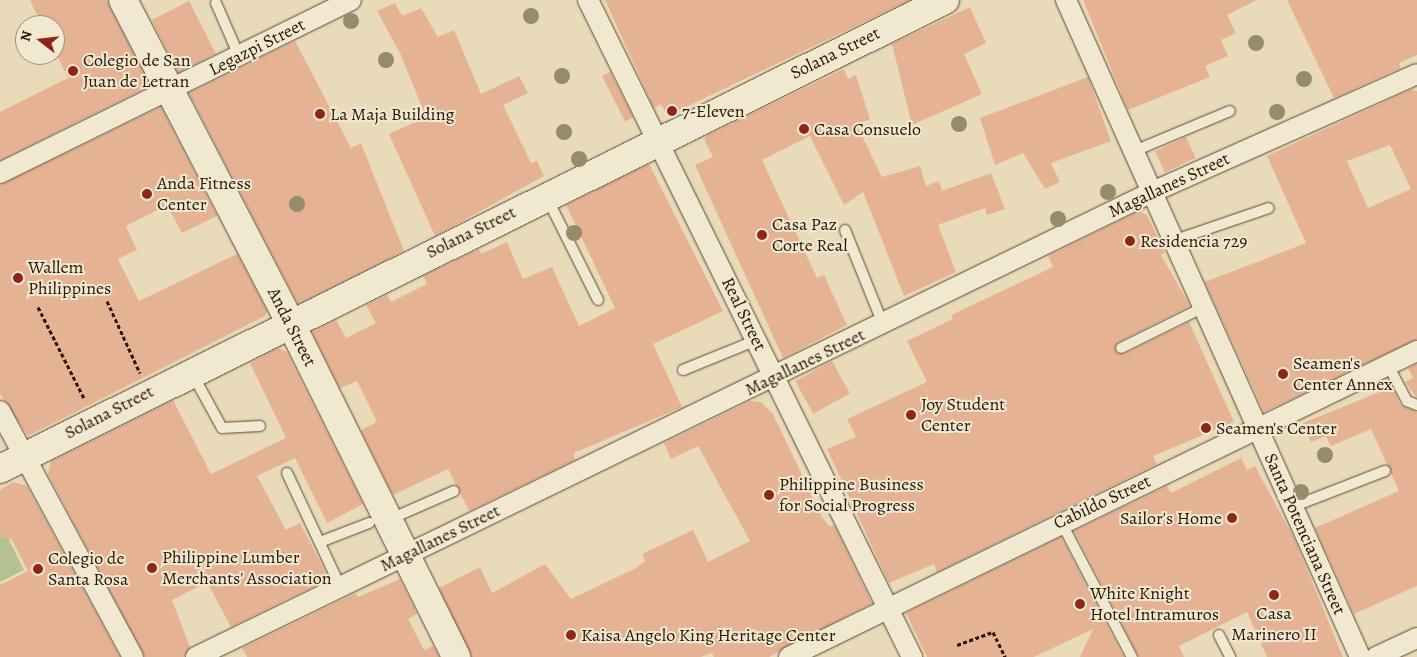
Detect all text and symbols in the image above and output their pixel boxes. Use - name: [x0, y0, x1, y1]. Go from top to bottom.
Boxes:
- street label: Legazpi Street: [205, 14, 309, 80]
- north arrow: [15, 15, 65, 65]
- street label: Solana Street: [787, 22, 883, 84]
- text: N: [16, 28, 37, 44]
- place label: Colegio de San Juan de Letran: [83, 50, 190, 92]
- marker: Colegio de San Juan de Letran: [67, 65, 79, 77]
- place label: 7-Eleven: [682, 100, 745, 122]
- place label: La Maja Building: [330, 103, 455, 125]
- marker: 7-Eleven: [666, 105, 678, 117]
- marker: La Maja Building: [314, 108, 326, 120]
- place label: Casa Consuelo: [814, 118, 921, 140]
- marker: Casa Consuelo: [798, 123, 810, 135]
- street label: Magallanes Street: [1105, 148, 1233, 222]
- place label: Anda Fitness Center: [157, 173, 251, 215]
- marker: Anda Fitness Center: [141, 188, 153, 200]
- street label: Solana Street: [423, 201, 519, 263]
- place label: Casa Paz Corte Real: [772, 214, 848, 256]
- marker: Casa Paz Corte Real: [756, 229, 768, 241]
- place label: Residencia 729: [1140, 230, 1247, 252]
- marker: Residencia 729: [1124, 235, 1136, 247]
- place label: Wallem Philippines: [28, 257, 111, 300]
- marker: Wallem Philippines: [12, 272, 24, 284]
- street label: Real Street: [717, 274, 771, 354]
- street label: Anda Street: [263, 284, 321, 370]
- street label: Magallanes Street: [741, 324, 869, 400]
- place label: Seamen's Center Annex: [1293, 353, 1392, 396]
- marker: Seamen's Center Annex: [1277, 368, 1289, 380]
- street label: Solana Street: [61, 380, 157, 444]
- place label: Joy Student Center: [921, 394, 1005, 436]
- marker: Joy Student Center: [905, 409, 917, 421]
- place label: Seamen's Center: [1216, 417, 1337, 439]
- marker: Seamen's Center: [1200, 422, 1212, 434]
- street label: Santa Potenciana Street: [1260, 450, 1350, 618]
- street label: Cabildo Street: [1050, 470, 1154, 534]
- place label: Philippine Business for Social Progress: [779, 474, 924, 516]
- marker: Philippine Business for Social Progress: [763, 489, 775, 501]
- street label: Magallanes Street: [376, 500, 504, 576]
- place label: Sailor's Home: [1120, 507, 1222, 529]
- marker: Sailor's Home: [1226, 512, 1238, 524]
- place label: Philippine Lumber Merchants' Association: [162, 547, 332, 590]
- place label: Colegio de Santa Rosa: [48, 548, 128, 590]
- marker: Philippine Lumber Merchants' Association: [146, 562, 158, 574]
- marker: Colegio de Santa Rosa: [32, 563, 44, 575]
- place label: White Knight Hotel Intramuros: [1090, 583, 1219, 626]
- marker: Casa Marinero II: [1268, 589, 1280, 601]
- marker: White Knight Hotel Intramuros: [1074, 598, 1086, 610]
- place label: Casa Marinero II: [1231, 603, 1317, 646]
- place label: Kaisa Angelo King Heritage Center: [581, 624, 836, 646]
- marker: Kaisa Angelo King Heritage Center: [565, 629, 577, 641]

